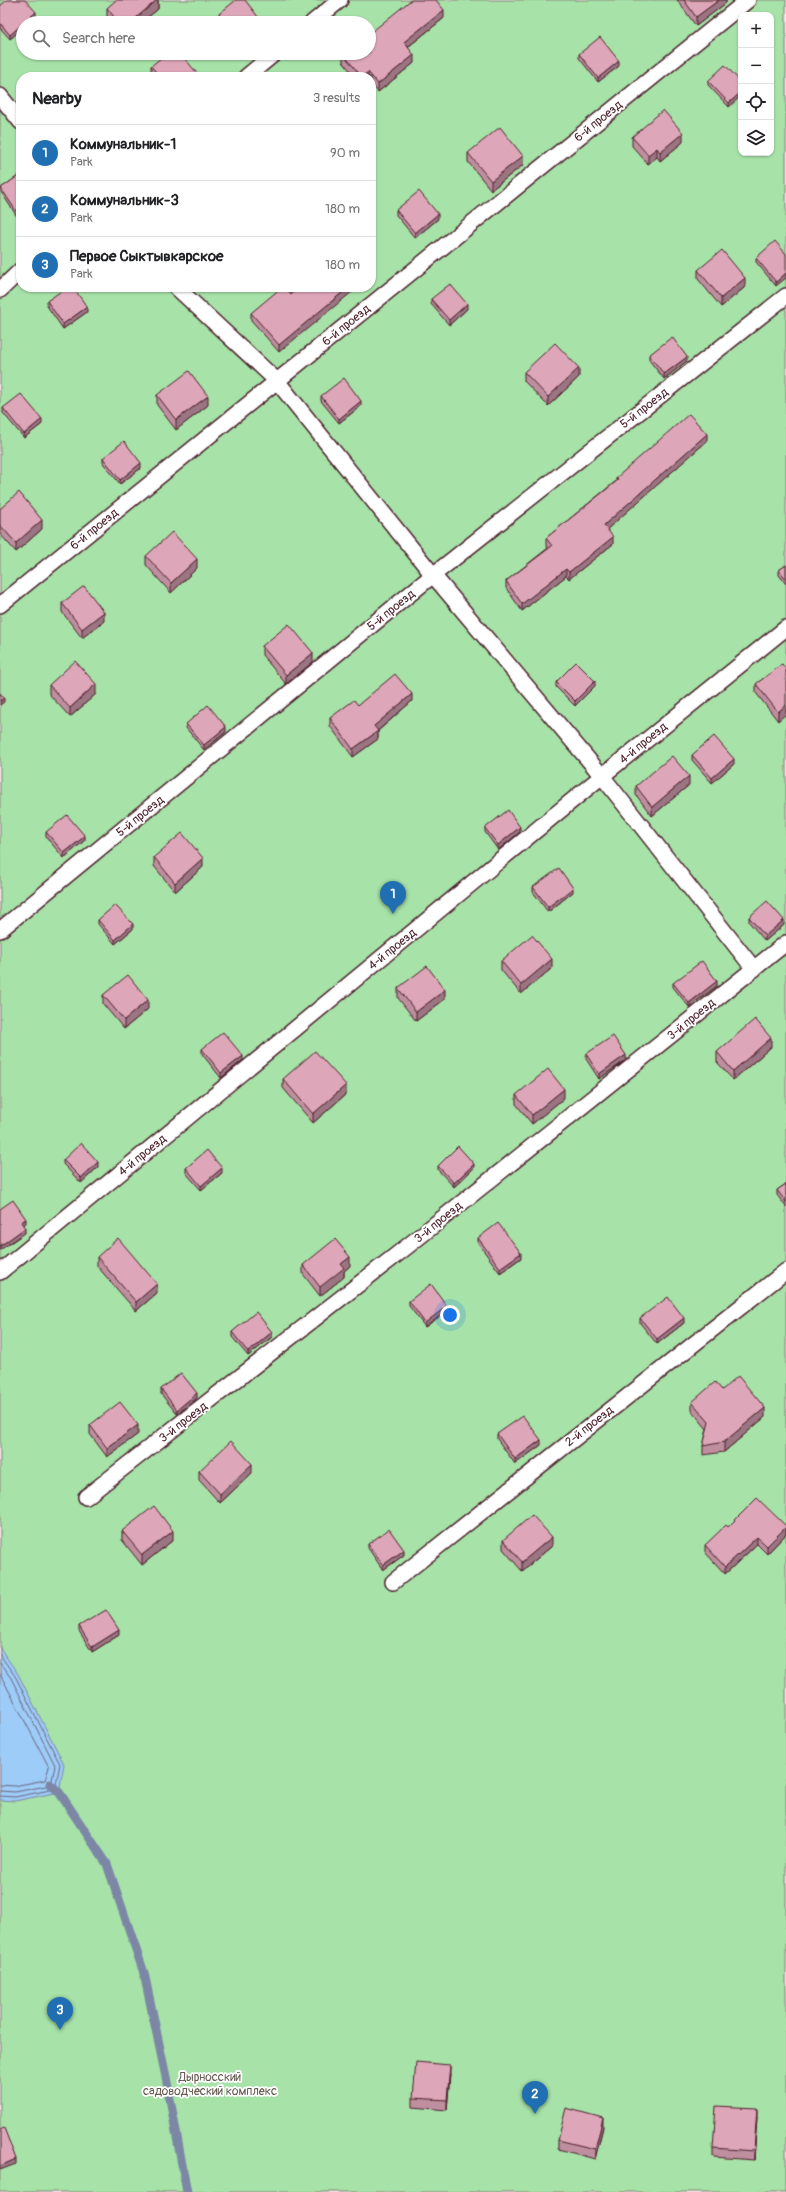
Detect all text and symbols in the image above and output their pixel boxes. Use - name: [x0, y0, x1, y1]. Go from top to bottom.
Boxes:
- map controls: [738, 12, 774, 156]
- button: +: [738, 12, 774, 48]
- search box: [16, 16, 376, 60]
- icon: search: [30, 27, 52, 49]
- text: Search here: [62, 29, 135, 48]
- button: −: [738, 48, 774, 84]
- button: locate: [738, 84, 774, 120]
- text: Nearby: [32, 88, 81, 109]
- text: 3 results: [313, 90, 360, 106]
- street label: 6-й проезд: [571, 97, 626, 145]
- button: layers: [738, 120, 774, 156]
- text: Коммунальник-1: [70, 135, 176, 154]
- text: 1: [42, 145, 48, 161]
- text: 90 m: [330, 145, 360, 161]
- text: Park: [70, 154, 93, 170]
- text: Коммунальник-3: [70, 191, 179, 210]
- text: 2: [41, 201, 49, 217]
- text: 180 m: [325, 201, 360, 217]
- text: Park: [70, 210, 93, 226]
- text: Первое Сыктывкарское: [70, 247, 223, 266]
- text: 3: [41, 257, 49, 273]
- text: 180 m: [325, 257, 360, 273]
- text: Park: [70, 266, 93, 282]
- street label: 6-й проезд: [319, 301, 374, 349]
- street label: 5-й проезд: [617, 384, 672, 432]
- street label: 6-й проезд: [67, 505, 122, 553]
- street label: 5-й проезд: [364, 586, 419, 634]
- street label: 4-й проезд: [616, 719, 671, 767]
- street label: 5-й проезд: [113, 792, 168, 840]
- pin: 1: [380, 881, 406, 914]
- street label: 4-й проезд: [365, 925, 420, 973]
- street label: 3-й проезд: [664, 995, 719, 1043]
- street label: 4-й проезд: [115, 1131, 170, 1179]
- street label: 3-й проезд: [411, 1198, 466, 1246]
- your location: [440, 1305, 460, 1325]
- street label: 3-й проезд: [156, 1398, 211, 1446]
- street label: 2-й проезд: [562, 1402, 617, 1450]
- pin: 3: [47, 1997, 73, 2030]
- park label: Дырносский садоводческий комплекс: [143, 2070, 277, 2099]
- pin: 2: [522, 2081, 548, 2114]

